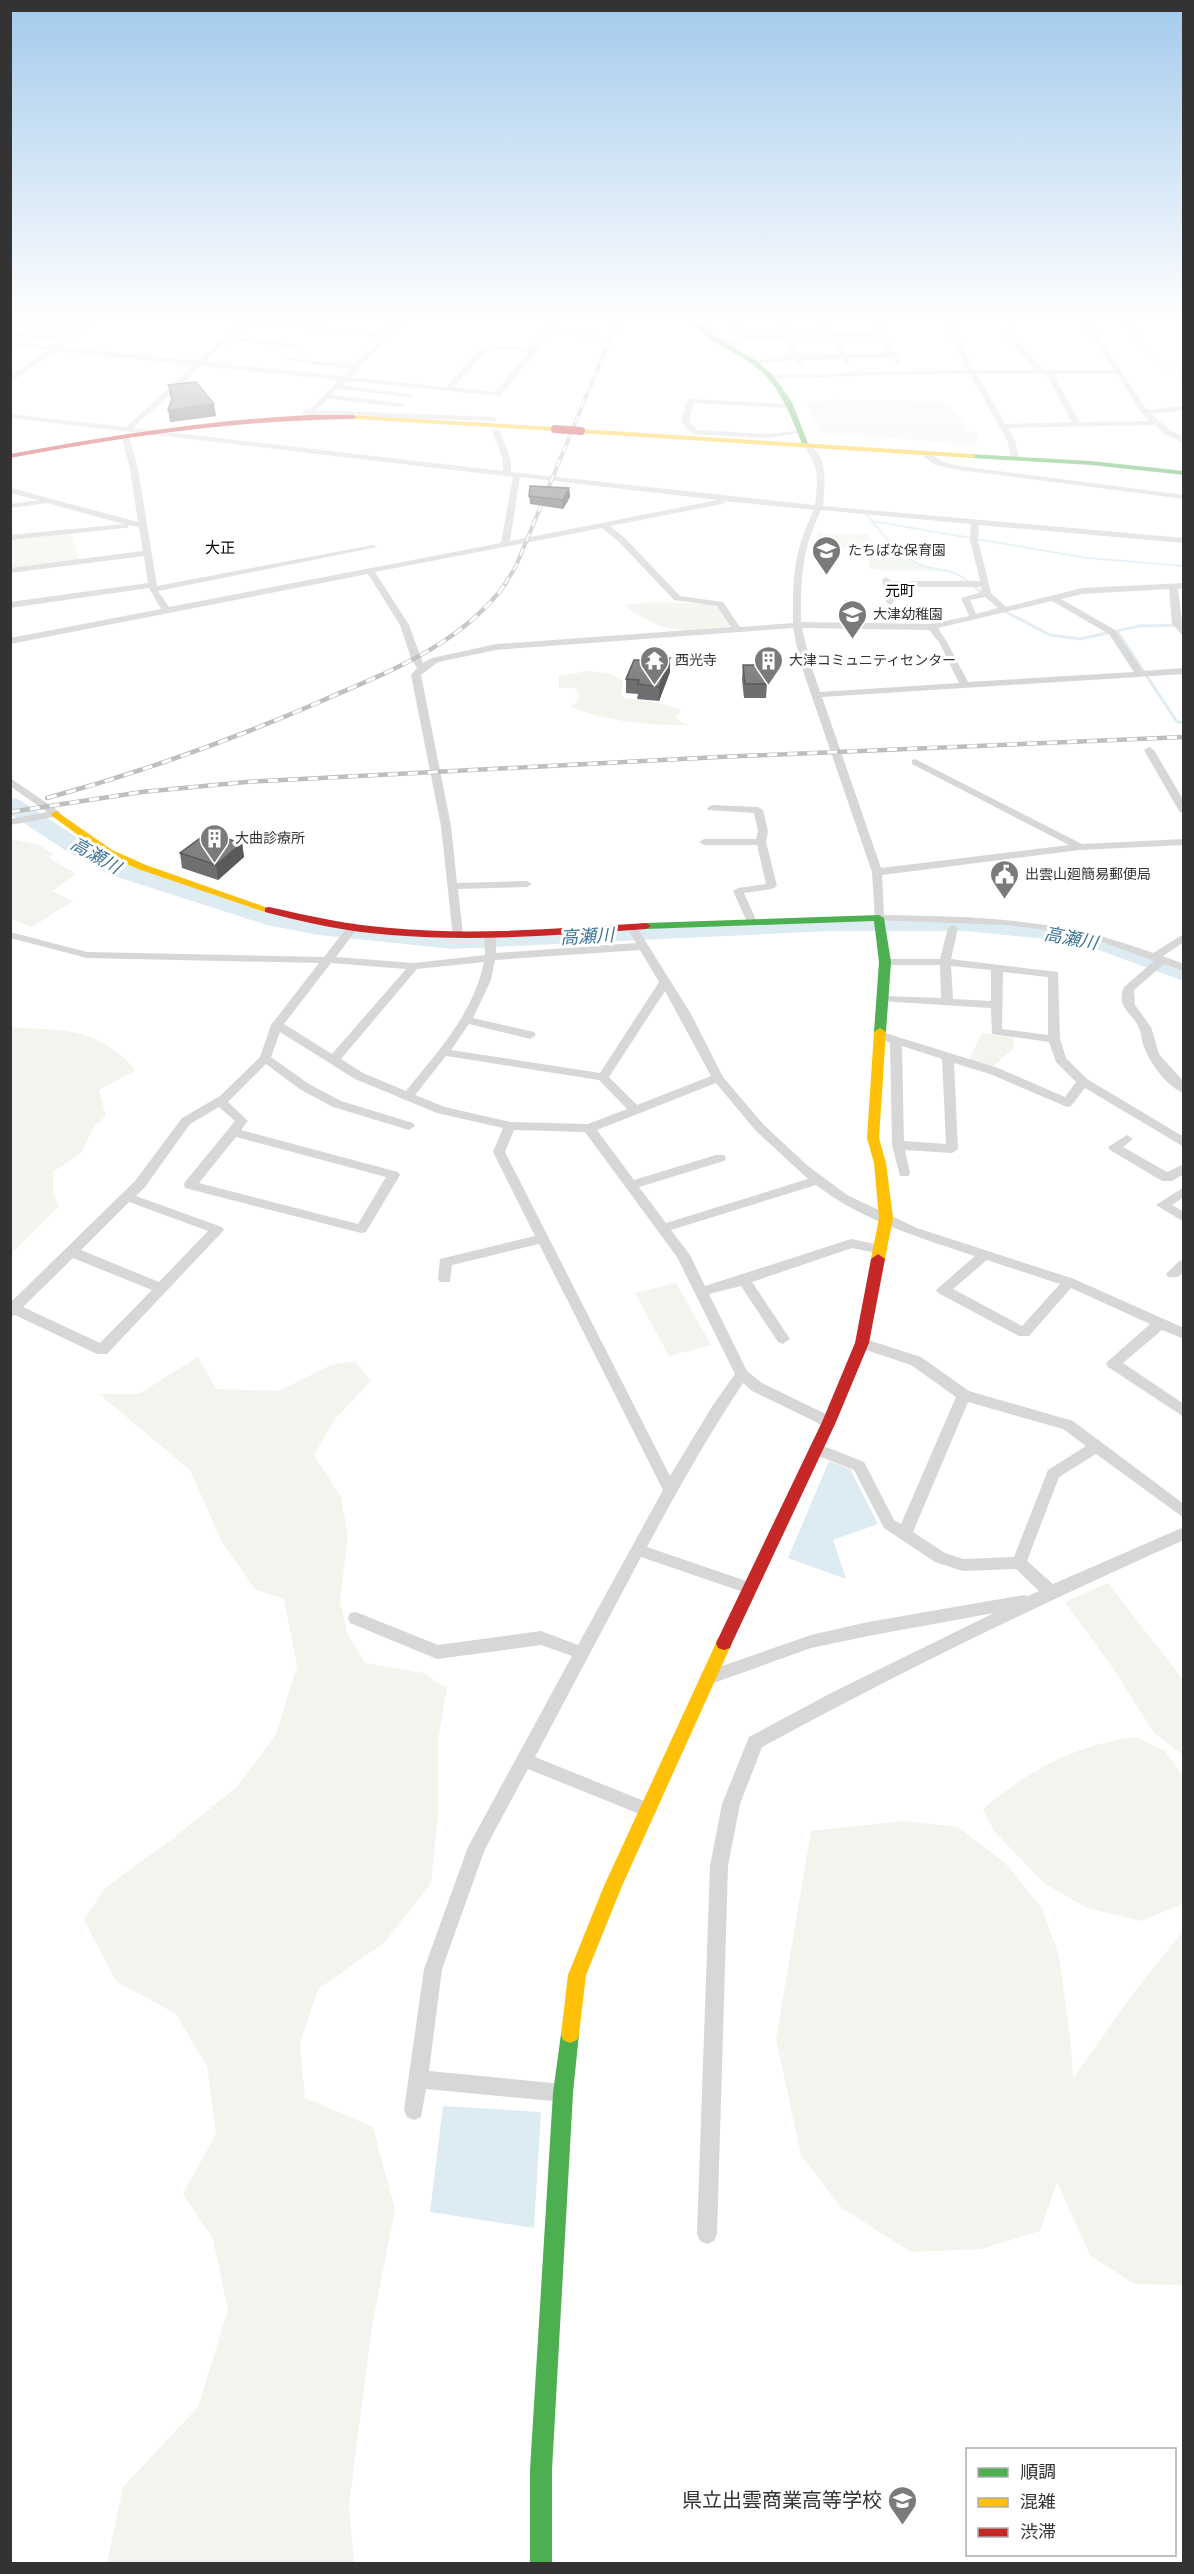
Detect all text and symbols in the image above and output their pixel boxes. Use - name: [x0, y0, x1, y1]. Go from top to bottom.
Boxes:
- school or university icon: たちばな保育園: [811, 534, 843, 576]
- district label: 大正: [205, 539, 235, 557]
- place label: たちばな保育園: [848, 542, 946, 558]
- district label: 元町: [885, 582, 915, 600]
- school or university icon: 大津幼稚園: [836, 598, 868, 640]
- place label: 大津幼稚園: [873, 606, 943, 622]
- temple icon: 西光寺: [638, 644, 670, 686]
- building icon: 大津コミュニティセンター: [752, 644, 784, 686]
- place label: 西光寺: [675, 652, 717, 668]
- place label: 大津コミュニティセンター: [789, 652, 956, 668]
- building icon: 大曲診療所: [198, 822, 230, 864]
- place label: 大曲診療所: [235, 830, 305, 846]
- water label: 高瀬川: [67, 832, 126, 879]
- public building icon: 出雲山廻簡易郵便局: [988, 858, 1020, 900]
- place label: 出雲山廻簡易郵便局: [1025, 866, 1151, 882]
- water label: 高瀬川: [1042, 923, 1101, 954]
- water label: 高瀬川: [559, 924, 617, 948]
- legend: [966, 2448, 1176, 2556]
- text: 順調: [1020, 2461, 1056, 2482]
- school or university icon: 県立出雲商業高等学校: [887, 2484, 919, 2526]
- place label: 県立出雲商業高等学校: [682, 2488, 882, 2512]
- text: 混雑: [1020, 2491, 1056, 2512]
- text: 渋滞: [1020, 2521, 1056, 2542]

